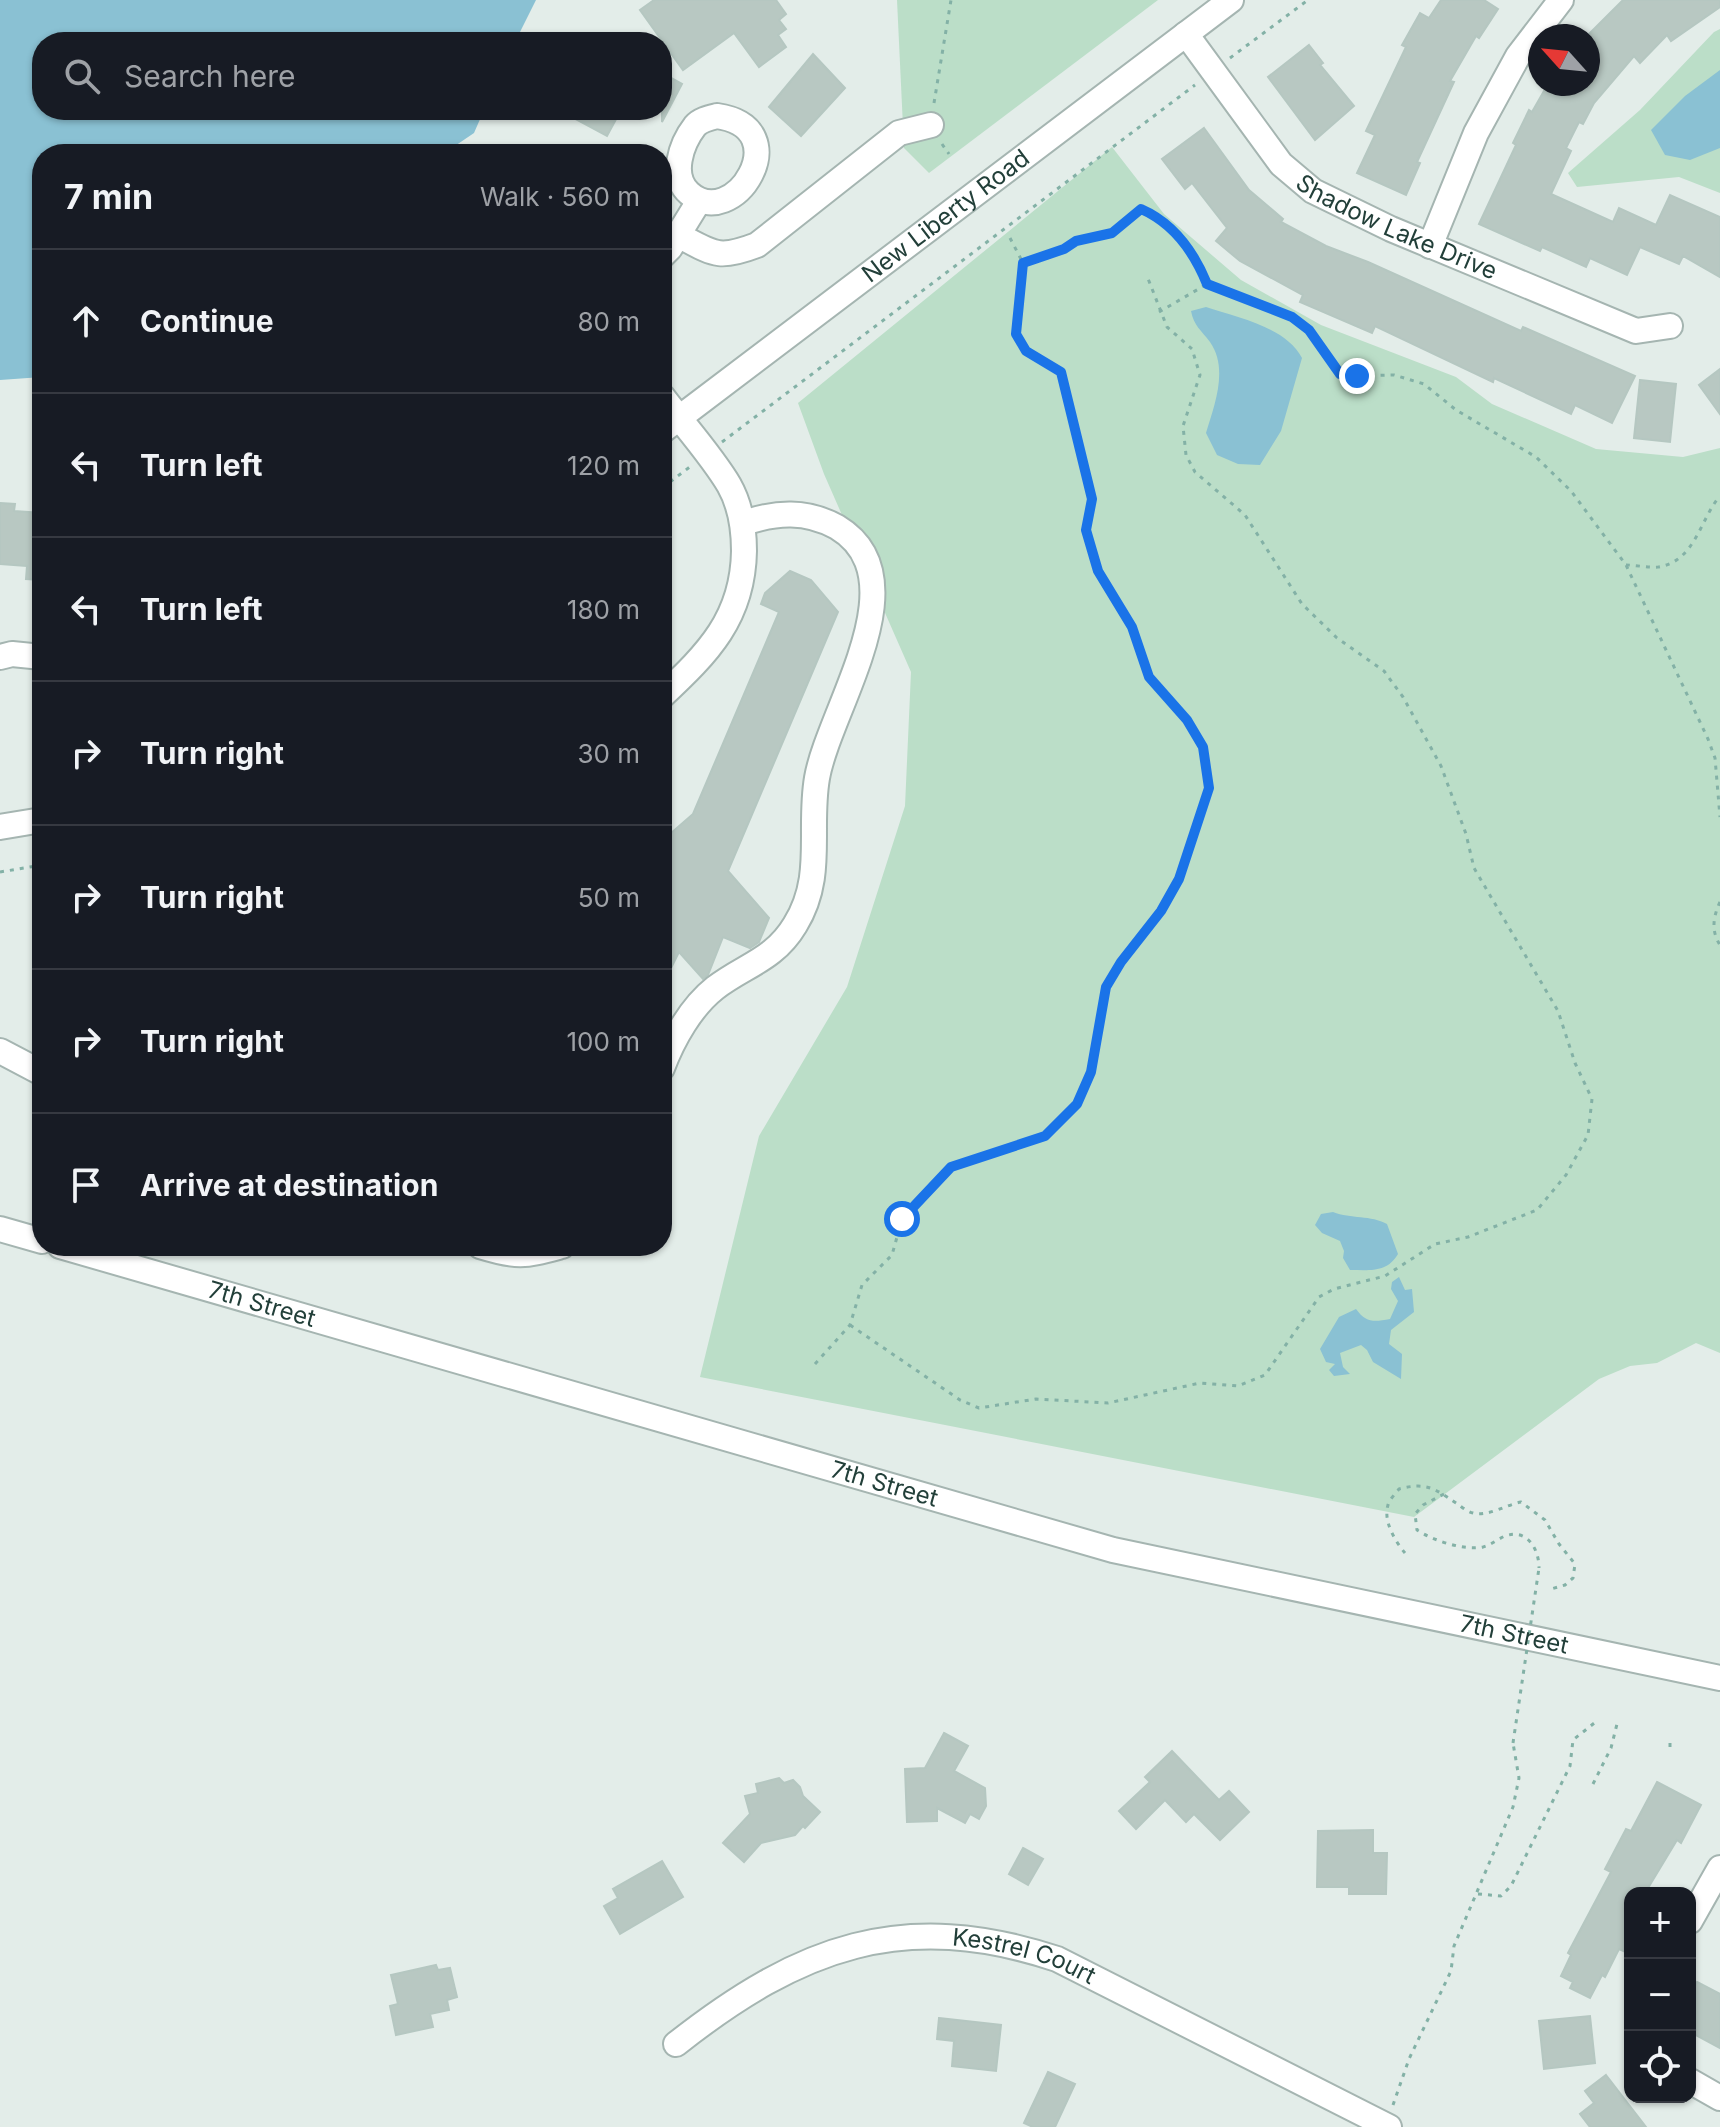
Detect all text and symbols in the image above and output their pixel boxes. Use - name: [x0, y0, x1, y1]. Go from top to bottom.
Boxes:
- north arrow: [1528, 24, 1600, 96]
- search box: [32, 32, 672, 120]
- icon: search: [60, 54, 104, 98]
- text: Search here: [124, 58, 296, 94]
- street label: New Liberty Road: [856, 143, 1035, 288]
- street label: Shadow Lake Drive: [1290, 168, 1502, 286]
- text: 7 min: [64, 176, 153, 217]
- text: Walk · 560 m: [480, 181, 640, 212]
- icon: ahead: [64, 299, 108, 343]
- text: Continue: [140, 303, 274, 339]
- text: 80 m: [577, 306, 640, 337]
- route end: [1339, 358, 1375, 394]
- icon: left: [64, 443, 108, 487]
- text: Turn left: [140, 447, 262, 483]
- text: 120 m: [567, 450, 640, 481]
- icon: left: [64, 587, 108, 631]
- text: Turn left: [140, 591, 262, 627]
- text: 180 m: [567, 594, 640, 625]
- icon: right: [64, 731, 108, 775]
- text: Turn right: [140, 735, 284, 771]
- text: 30 m: [577, 738, 640, 769]
- icon: right: [64, 875, 108, 919]
- text: Turn right: [140, 879, 284, 915]
- text: 50 m: [578, 882, 640, 913]
- icon: right: [64, 1019, 108, 1063]
- text: Turn right: [140, 1023, 284, 1059]
- text: 100 m: [567, 1026, 640, 1057]
- icon: arrive: [64, 1163, 108, 1207]
- text: Arrive at destination: [140, 1167, 438, 1203]
- route start: [884, 1201, 920, 1237]
- street label: 7th Street: [205, 1275, 319, 1333]
- street label: 7th Street: [828, 1454, 942, 1513]
- street label: 7th Street: [1457, 1609, 1571, 1660]
- map controls: [1624, 1887, 1696, 2103]
- button: +: [1624, 1887, 1696, 1959]
- street label: Kestrel Court: [951, 1922, 1101, 1990]
- button: −: [1624, 1959, 1696, 2031]
- button: locate: [1624, 2031, 1696, 2103]

